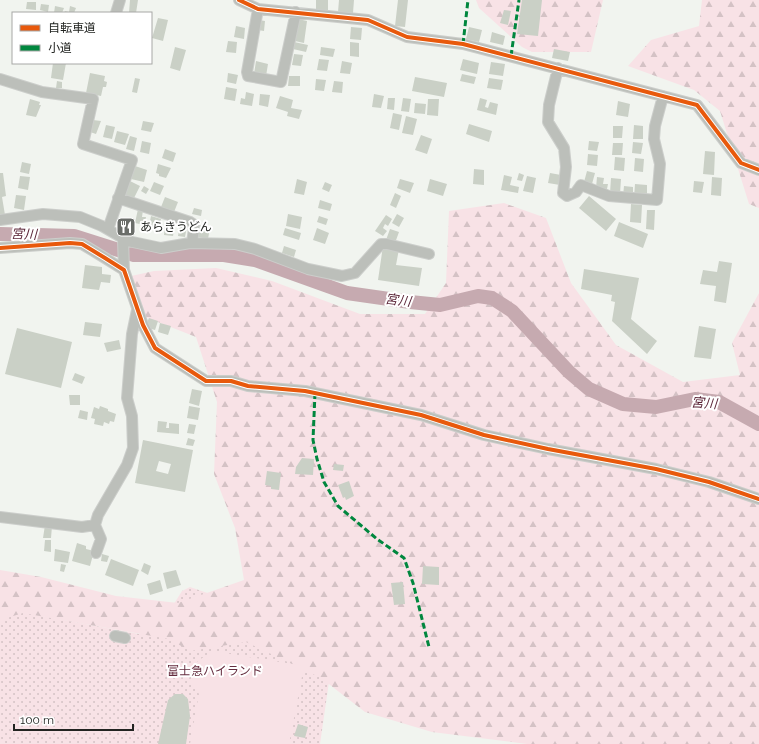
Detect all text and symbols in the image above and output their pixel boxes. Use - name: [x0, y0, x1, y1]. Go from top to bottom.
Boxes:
- legend: [12, 12, 152, 64]
- text: 自転車道: [48, 21, 96, 35]
- text: 小道: [48, 41, 72, 55]
- restaurant icon: あらきうどん: [115, 216, 137, 238]
- place label: あらきうどん: [140, 220, 212, 234]
- water label: 宮川: [11, 226, 39, 242]
- water label: 宮川: [384, 291, 414, 309]
- water label: 宮川: [691, 395, 719, 412]
- park label: 富士急ハイランド: [167, 664, 263, 678]
- scale bar: [14, 706, 133, 732]
- text: 100 m: [20, 713, 54, 727]

